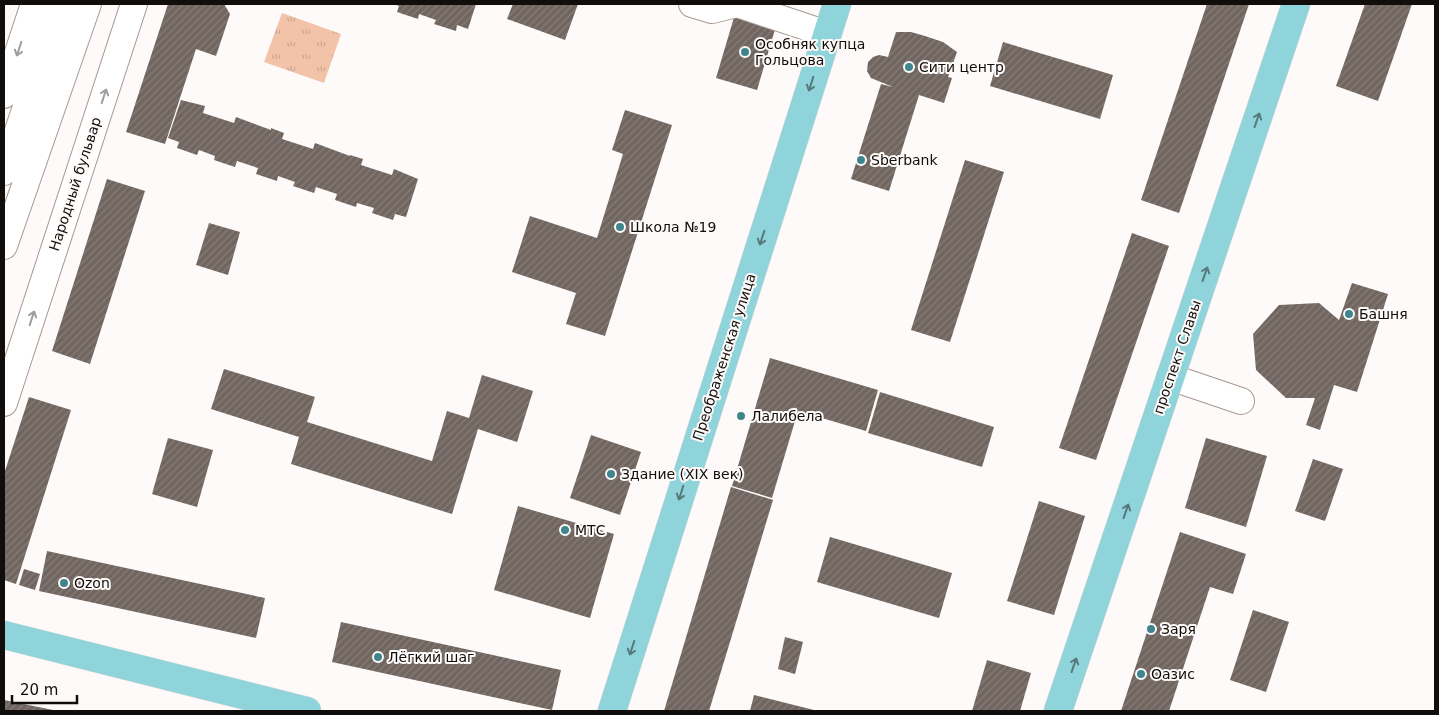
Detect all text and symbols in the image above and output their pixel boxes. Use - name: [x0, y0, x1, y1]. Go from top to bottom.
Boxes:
- place label: Особняк купца Гольцова: [755, 36, 865, 68]
- one-way arrow: [14, 41, 23, 57]
- marker: Особняк купца Гольцова: [739, 46, 751, 58]
- place label: Сити центр: [919, 59, 1004, 75]
- marker: Сити центр: [903, 61, 915, 73]
- one-way arrow: [806, 75, 816, 91]
- one-way arrow: [99, 89, 109, 105]
- one-way arrow: [1253, 113, 1262, 128]
- street label: Народный бульвар: [46, 115, 104, 253]
- place label: Sberbank: [871, 152, 938, 168]
- marker: Sberbank: [855, 154, 867, 166]
- place label: Школа №19: [630, 219, 716, 235]
- marker: Школа №19: [614, 221, 626, 233]
- one-way arrow: [757, 230, 766, 246]
- one-way arrow: [1201, 267, 1210, 282]
- street label: Преображенская улица: [689, 271, 759, 443]
- street label: проспект Славы: [1150, 298, 1204, 416]
- place label: Башня: [1359, 306, 1408, 322]
- marker: Башня: [1343, 308, 1355, 320]
- one-way arrow: [27, 310, 37, 326]
- place label: Лалибела: [751, 408, 823, 424]
- marker: Лалибела: [735, 410, 747, 422]
- place label: Здание (XIX век): [621, 466, 744, 482]
- marker: Здание (XIX век): [605, 468, 617, 480]
- one-way arrow: [676, 485, 686, 501]
- one-way arrow: [1121, 503, 1131, 519]
- place label: МТС: [575, 522, 606, 538]
- marker: МТС: [559, 524, 571, 536]
- place label: Ozon: [74, 575, 110, 591]
- marker: Ozon: [58, 577, 70, 589]
- place label: Заря: [1161, 621, 1196, 637]
- marker: Заря: [1145, 623, 1157, 635]
- one-way arrow: [627, 640, 637, 656]
- place label: Лёгкий шаг: [388, 649, 474, 665]
- marker: Лёгкий шаг: [372, 651, 384, 663]
- one-way arrow: [1070, 658, 1079, 673]
- place label: Оазис: [1151, 666, 1195, 682]
- marker: Оазис: [1135, 668, 1147, 680]
- scale bar: [12, 672, 78, 704]
- text: 20 m: [20, 681, 58, 699]

